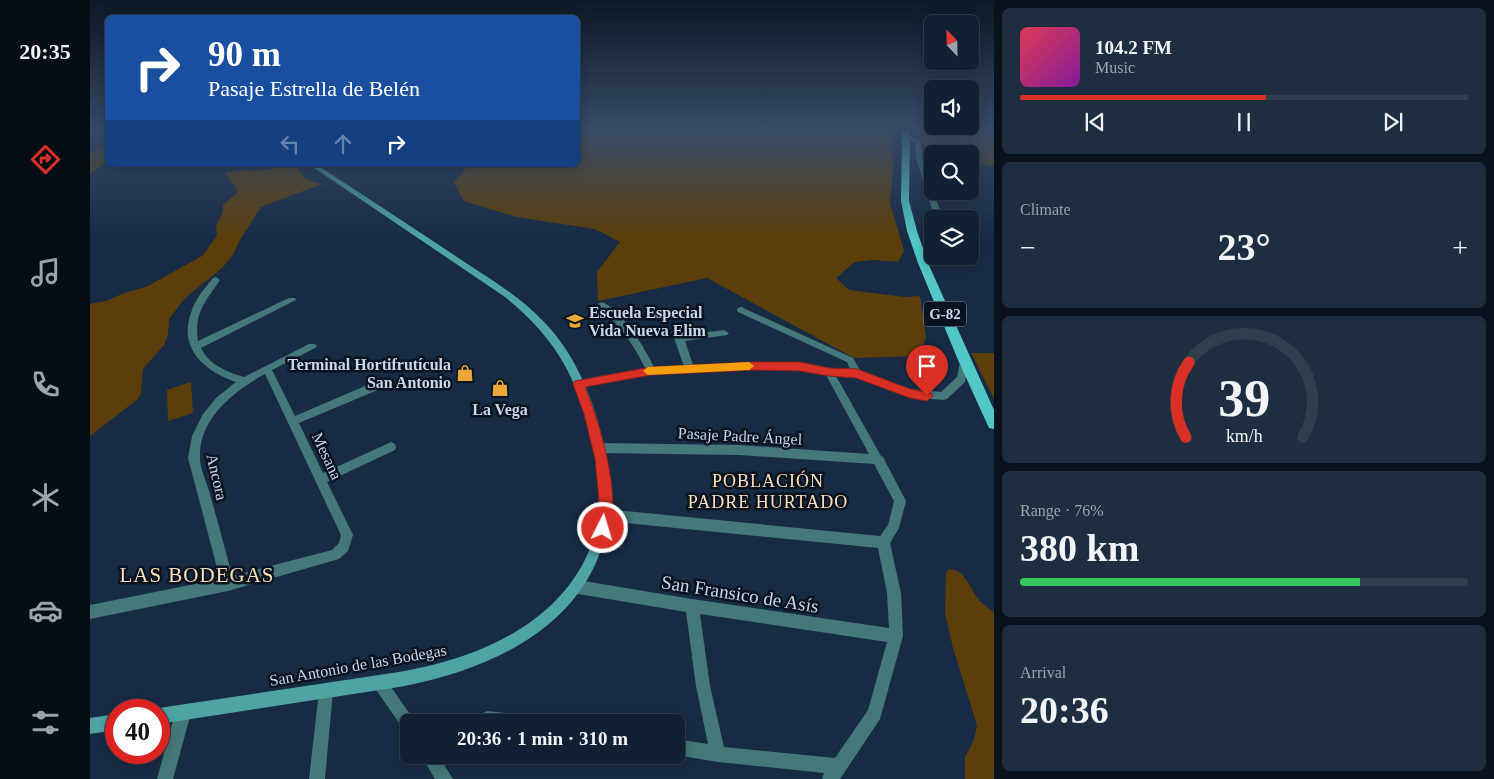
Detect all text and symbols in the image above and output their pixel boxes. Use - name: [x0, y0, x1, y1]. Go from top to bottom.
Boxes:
- north arrow: [924, 15, 979, 70]
- map controls: [924, 15, 979, 265]
- icon: right: [125, 35, 190, 100]
- text: 90 m: [208, 35, 281, 74]
- text: 104.2 FM: [1095, 37, 1172, 58]
- text: 20:35: [19, 39, 71, 64]
- text: Music: [1095, 59, 1135, 76]
- text: Pasaje Estrella de Belén: [208, 76, 420, 101]
- button: sound: [924, 80, 979, 135]
- icon: previous: [1081, 108, 1109, 136]
- icon: pause: [1230, 108, 1258, 136]
- icon: next: [1379, 108, 1407, 136]
- icon: left: [276, 130, 304, 158]
- icon: ahead: [329, 130, 357, 158]
- icon: right: [382, 130, 410, 158]
- icon: directions: [28, 142, 63, 177]
- button: search: [924, 145, 979, 200]
- text: Climate: [1020, 201, 1071, 218]
- button: layers: [924, 210, 979, 265]
- text: 23°: [1217, 226, 1271, 268]
- text: −: [1020, 232, 1036, 263]
- text: +: [1452, 232, 1468, 263]
- icon: music: [28, 255, 63, 290]
- road number: G-82: [924, 302, 966, 326]
- place label: Escuela Especial Vida Nueva Elim: [589, 304, 706, 339]
- school or university icon: Escuela Especial Vida Nueva Elim: [565, 311, 585, 331]
- pin: [906, 345, 948, 396]
- icon: arrive: [913, 352, 941, 380]
- place label: Terminal Hortifrutícula San Antonio: [288, 356, 451, 391]
- shop icon: Terminal Hortifrutícula San Antonio: [455, 363, 475, 383]
- icon: phone: [28, 367, 63, 402]
- text: 39: [1218, 370, 1270, 427]
- shop icon: La Vega: [490, 378, 510, 398]
- place label: La Vega: [472, 401, 528, 419]
- street label: Pasaje Padre Ángel: [677, 423, 803, 449]
- text: km/h: [1226, 426, 1262, 446]
- street label: Mesana: [309, 430, 345, 482]
- street label: Ancora: [203, 452, 231, 502]
- district label: POBLACIÓN PADRE HURTADO: [688, 470, 848, 512]
- icon: climate: [28, 480, 63, 515]
- position arrow: [576, 501, 628, 553]
- text: Range · 76%: [1020, 502, 1104, 519]
- text: 380 km: [1020, 527, 1139, 569]
- district label: LAS BODEGAS: [119, 563, 275, 587]
- street label: San Fransico de Asís: [660, 571, 820, 617]
- icon: car: [28, 593, 63, 628]
- street label: San Antonio de las Bodegas: [268, 641, 448, 690]
- text: Arrival: [1020, 664, 1066, 681]
- text: 20:36: [1020, 689, 1109, 731]
- speed limit sign: 40: [105, 699, 170, 764]
- icon: filters: [28, 705, 63, 740]
- text: 20:36 · 1 min · 310 m: [457, 728, 628, 749]

